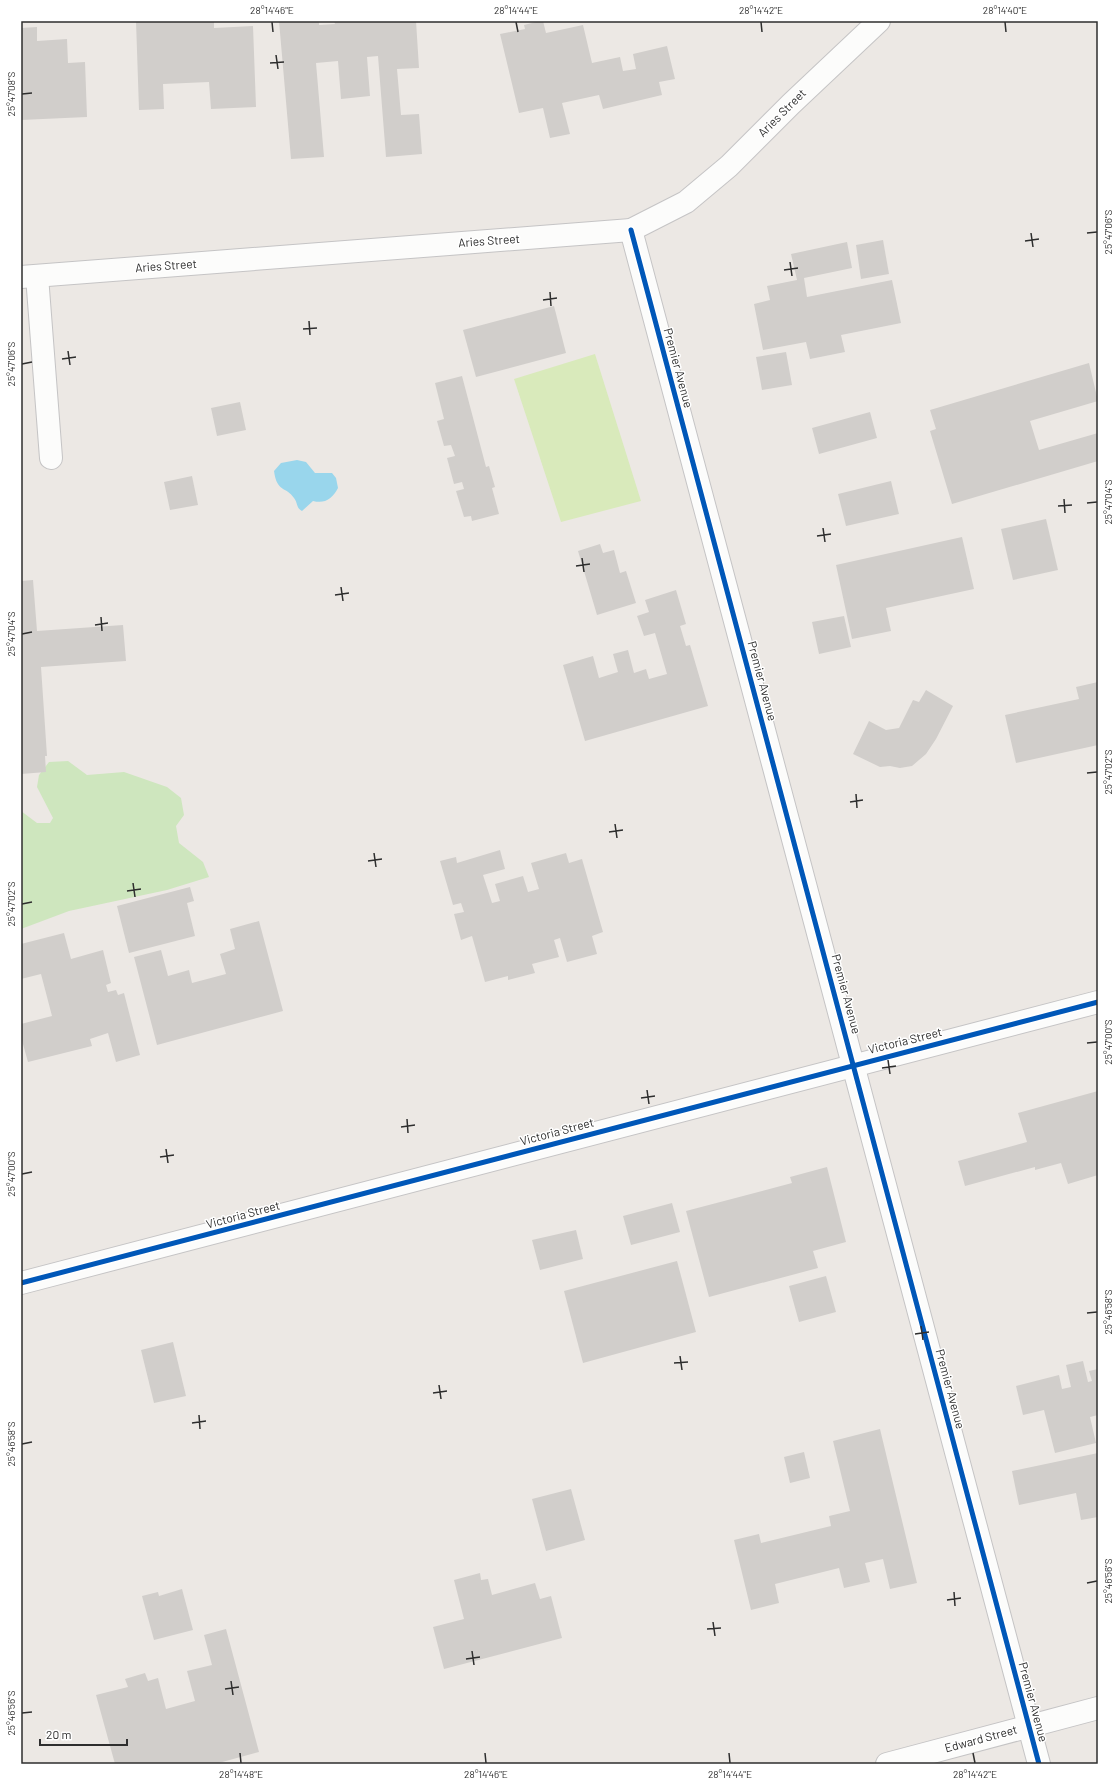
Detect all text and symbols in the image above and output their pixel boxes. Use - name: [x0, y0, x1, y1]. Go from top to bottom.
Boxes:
- text: 28°14'46"E: [250, 4, 294, 16]
- text: 28°14'44"E: [494, 4, 538, 16]
- text: 28°14'42"E: [739, 4, 783, 16]
- text: 28°14'40"E: [983, 4, 1027, 16]
- text: 25°47'08"S: [5, 71, 17, 116]
- street label: Aries Street: [754, 85, 808, 139]
- text: 25°47'06"S: [1102, 209, 1114, 254]
- street label: Aries Street: [458, 231, 520, 249]
- street label: Aries Street: [135, 256, 197, 274]
- street label: Premier Avenue: [662, 326, 696, 409]
- text: 25°47'06"S: [5, 341, 17, 386]
- text: 25°47'04"S: [1102, 479, 1114, 525]
- text: 25°47'04"S: [5, 611, 17, 657]
- street label: Premier Avenue: [746, 639, 780, 722]
- text: 25°47'02"S: [1102, 749, 1114, 795]
- text: 25°47'02"S: [5, 881, 17, 927]
- street label: Premier Avenue: [830, 952, 864, 1035]
- text: 25°47'00"S: [1102, 1019, 1114, 1065]
- street label: Victoria Street: [866, 1024, 943, 1056]
- street label: Victoria Street: [518, 1114, 595, 1148]
- text: 25°47'00"S: [5, 1151, 17, 1197]
- street label: Victoria Street: [204, 1197, 281, 1231]
- text: 25°46'58"S: [1102, 1289, 1114, 1335]
- street label: Premier Avenue: [934, 1347, 968, 1430]
- text: 25°46'58"S: [5, 1421, 17, 1467]
- text: 25°46'56"S: [1102, 1558, 1114, 1604]
- street label: Premier Avenue: [1017, 1660, 1051, 1743]
- text: 25°46'56"S: [5, 1690, 17, 1736]
- scale bar: [40, 1721, 127, 1747]
- street label: Edward Street: [943, 1722, 1019, 1754]
- text: 20 m: [46, 1727, 72, 1741]
- text: 28°14'48"E: [219, 1768, 263, 1780]
- text: 28°14'46"E: [464, 1768, 508, 1780]
- text: 28°14'44"E: [708, 1768, 752, 1780]
- text: 28°14'42"E: [953, 1768, 997, 1780]

